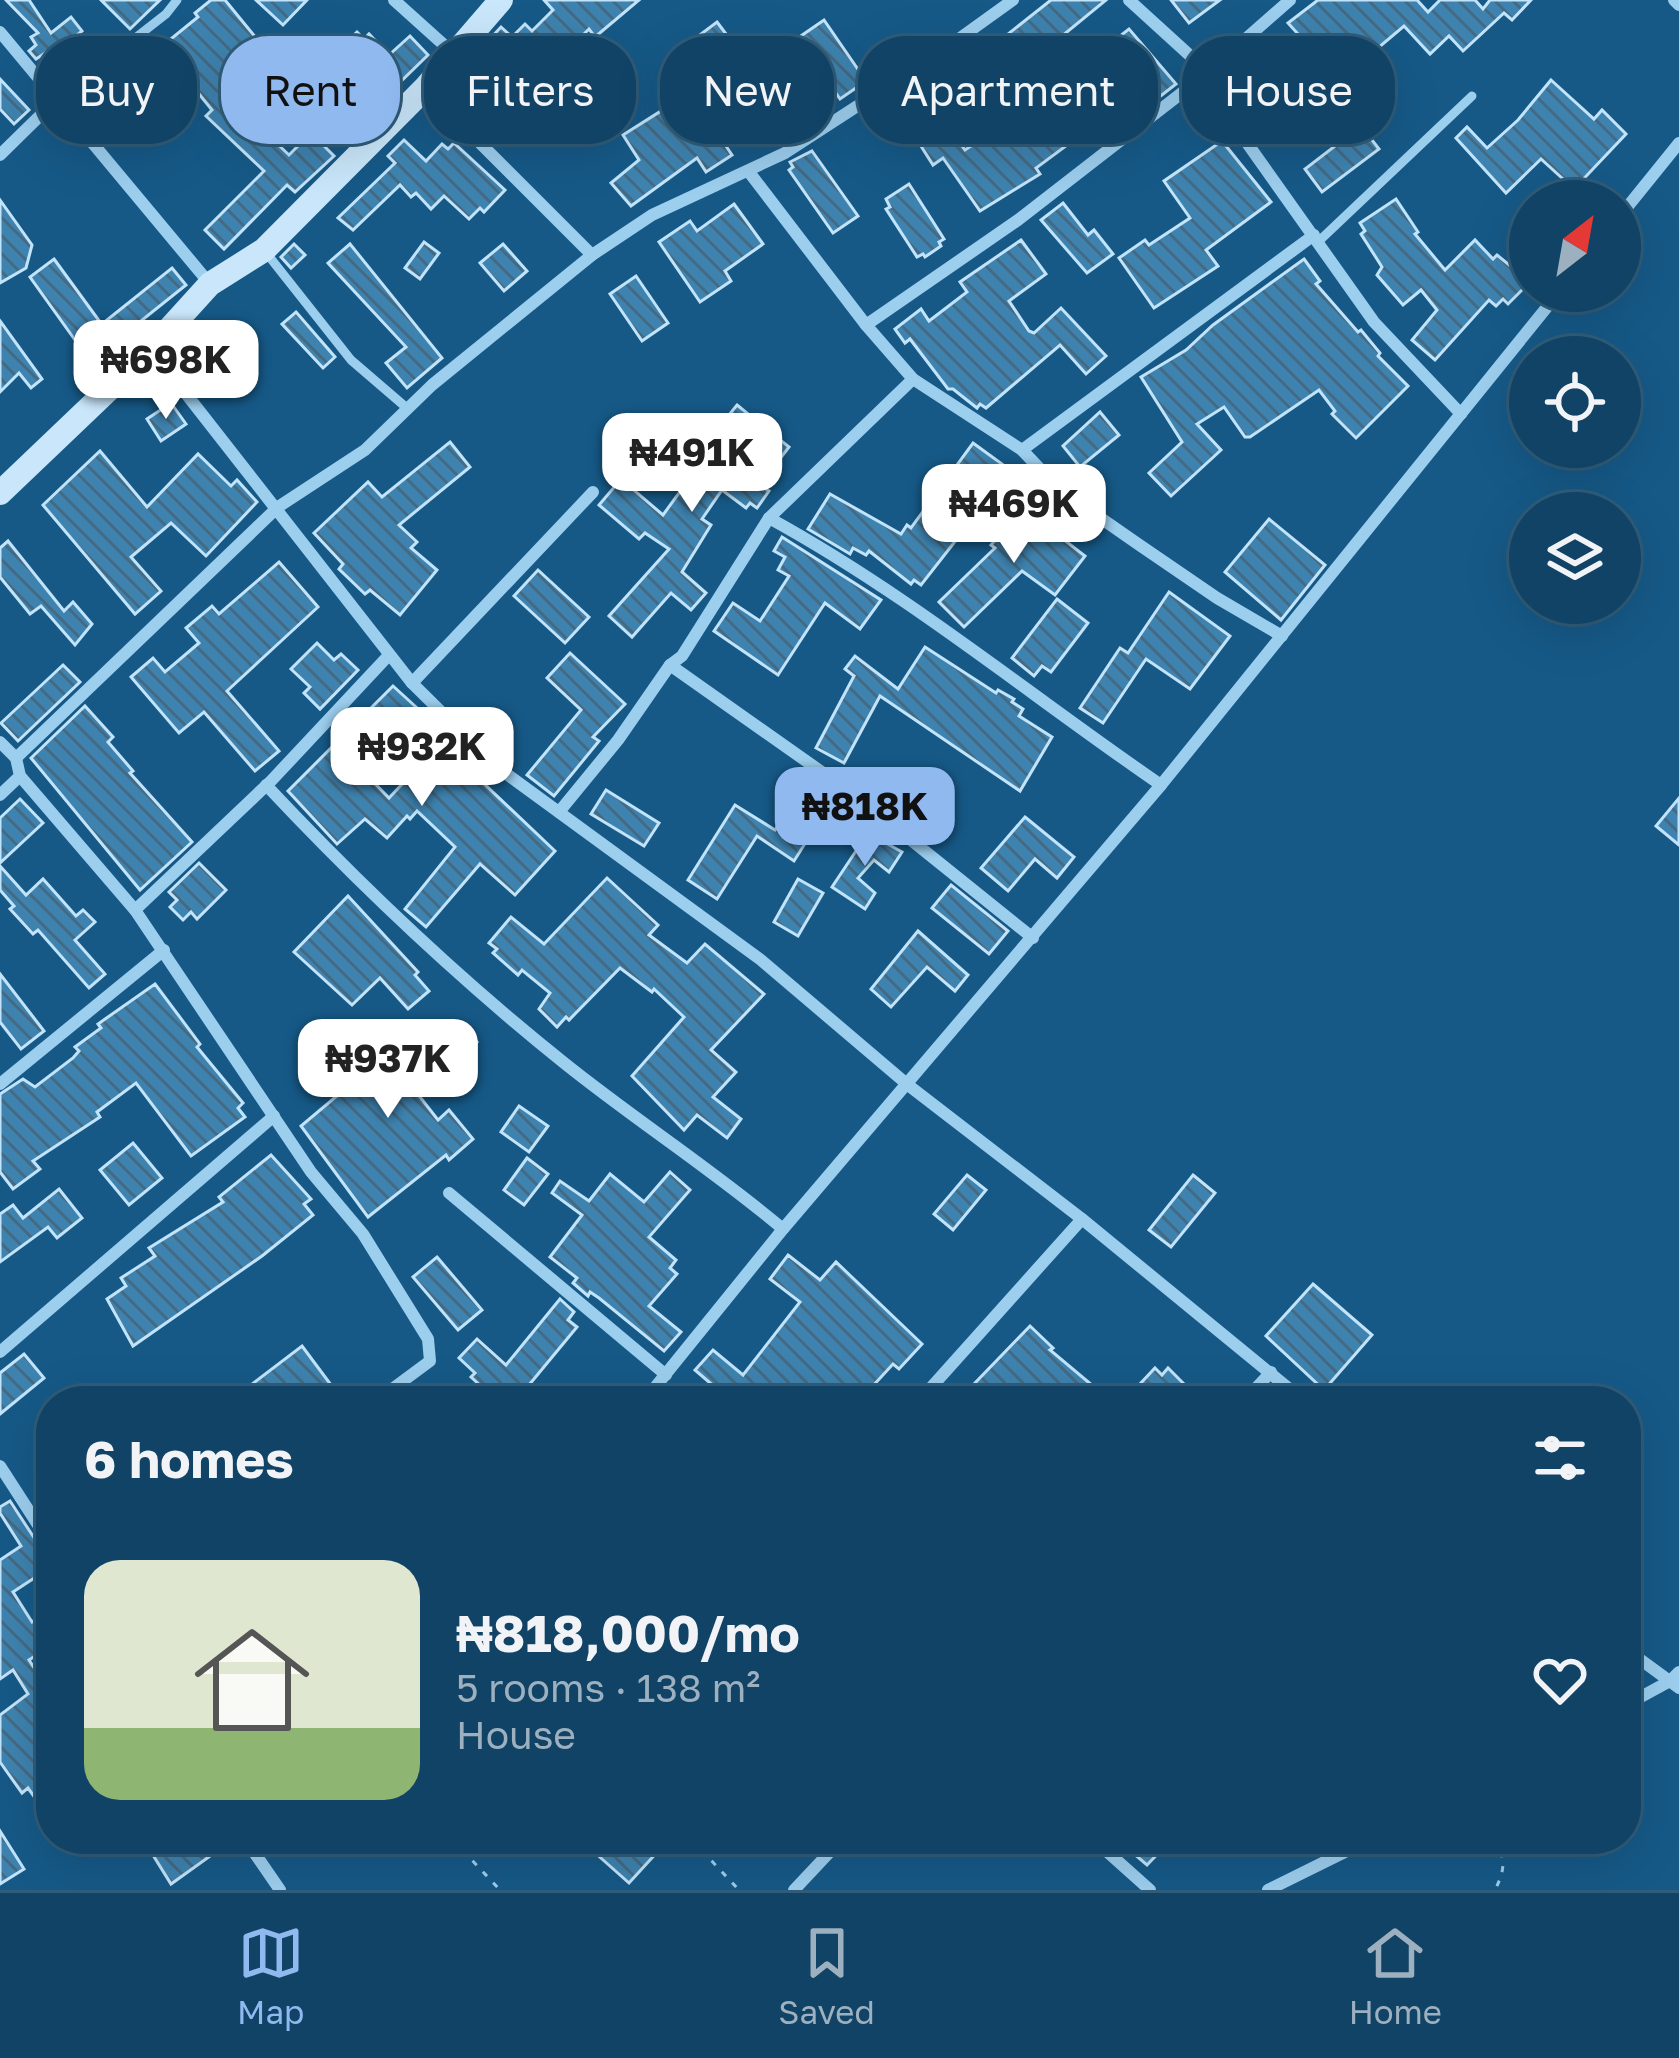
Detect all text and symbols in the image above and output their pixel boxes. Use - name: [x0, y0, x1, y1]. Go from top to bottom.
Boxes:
- chip: Buy: [36, 36, 197, 144]
- chip: Rent: [221, 36, 400, 144]
- chip: Filters: [424, 36, 636, 144]
- chip: New: [660, 36, 834, 144]
- chip: Apartment: [858, 36, 1158, 144]
- chip: House: [1182, 36, 1395, 144]
- north arrow: [1509, 180, 1641, 312]
- map controls: [1509, 180, 1641, 624]
- pin: ₦698K: [82, 320, 250, 422]
- text: ₦698K: [101, 335, 231, 382]
- button: locate: [1509, 336, 1641, 468]
- pin: ₦491K: [608, 413, 776, 515]
- text: ₦491K: [629, 428, 755, 475]
- pin: ₦469K: [930, 464, 1098, 566]
- text: ₦469K: [949, 479, 1079, 526]
- button: layers: [1509, 492, 1641, 624]
- pin: ₦932K: [338, 707, 506, 809]
- text: ₦932K: [358, 722, 486, 769]
- pin: ₦818K: [781, 767, 949, 869]
- text: ₦818K: [802, 782, 928, 829]
- pin: ₦937K: [304, 1019, 472, 1121]
- text: ₦937K: [325, 1034, 451, 1081]
- icon: filters: [1527, 1425, 1593, 1491]
- text: 6 homes: [84, 1428, 294, 1489]
- text: ₦818,000/mo: [456, 1602, 800, 1663]
- icon: home: [180, 1608, 324, 1752]
- icon: heart: [1527, 1647, 1593, 1713]
- text: 5 rooms · 138 m²: [456, 1664, 760, 1711]
- text: House: [456, 1711, 576, 1758]
- tab: Map: [237, 1920, 304, 2031]
- tab: Saved: [778, 1920, 875, 2031]
- tab: Home: [1349, 1920, 1442, 2031]

